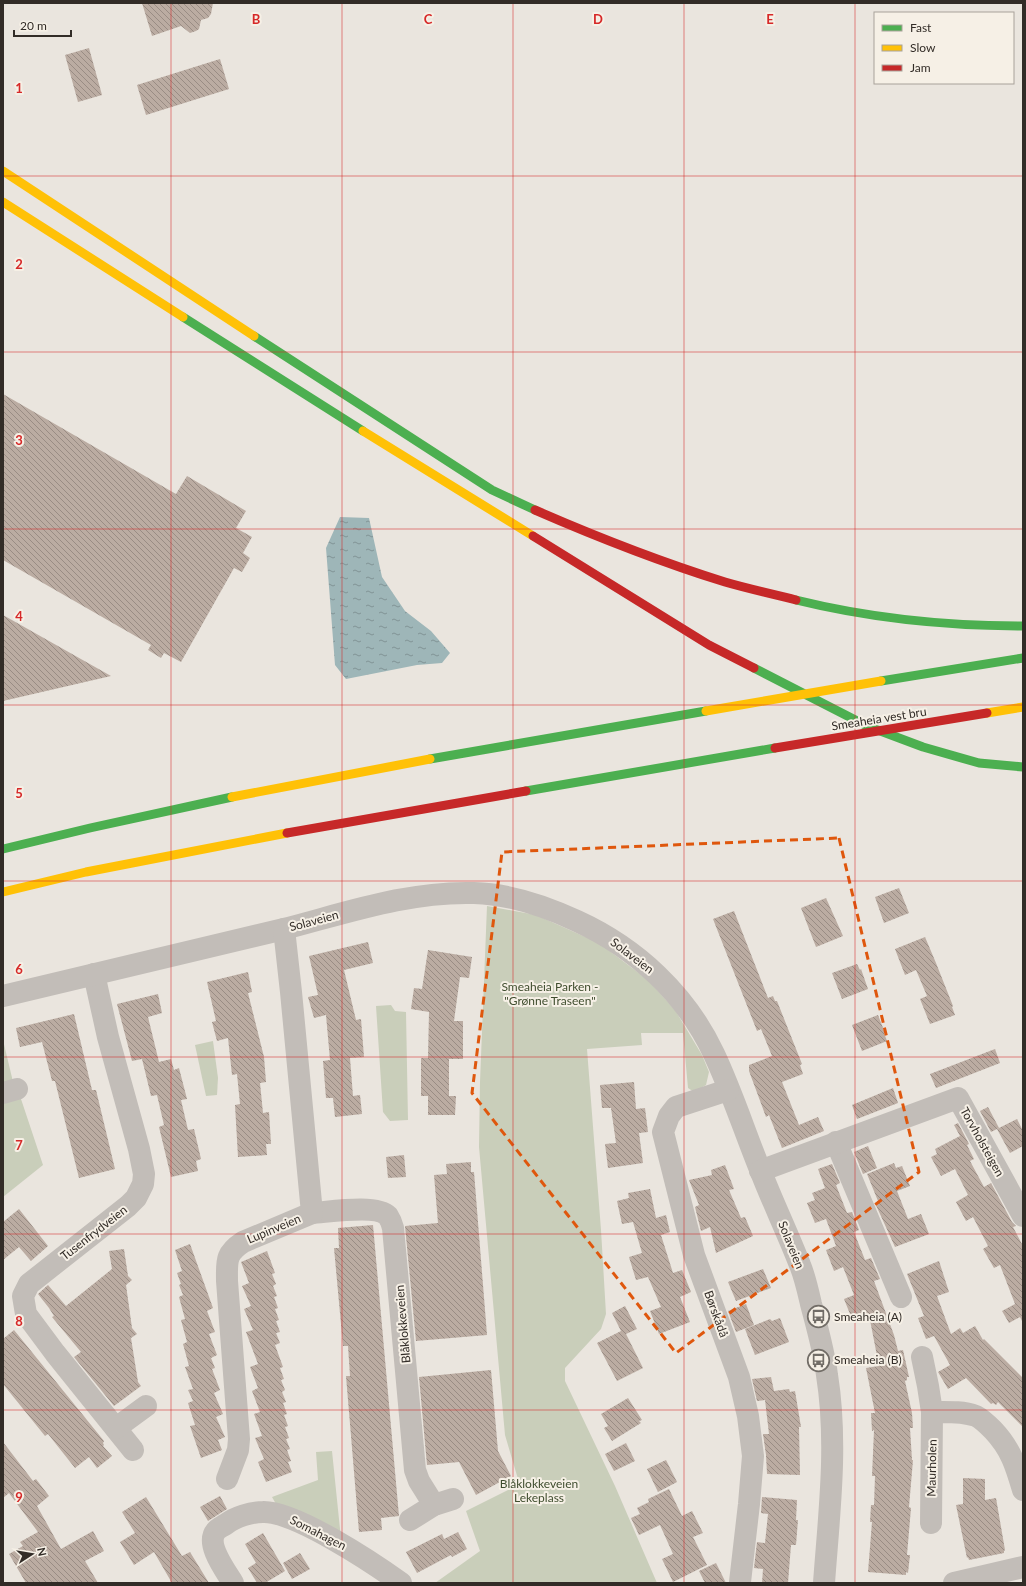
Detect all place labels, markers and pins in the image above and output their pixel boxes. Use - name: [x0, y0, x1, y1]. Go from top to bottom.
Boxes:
- bus stop icon: Smeaheia (A): [805, 1304, 831, 1330]
- place label: Smeaheia (A): [834, 1309, 902, 1324]
- bus stop icon: Smeaheia (B): [805, 1347, 831, 1373]
- place label: Smeaheia (B): [834, 1352, 902, 1367]

